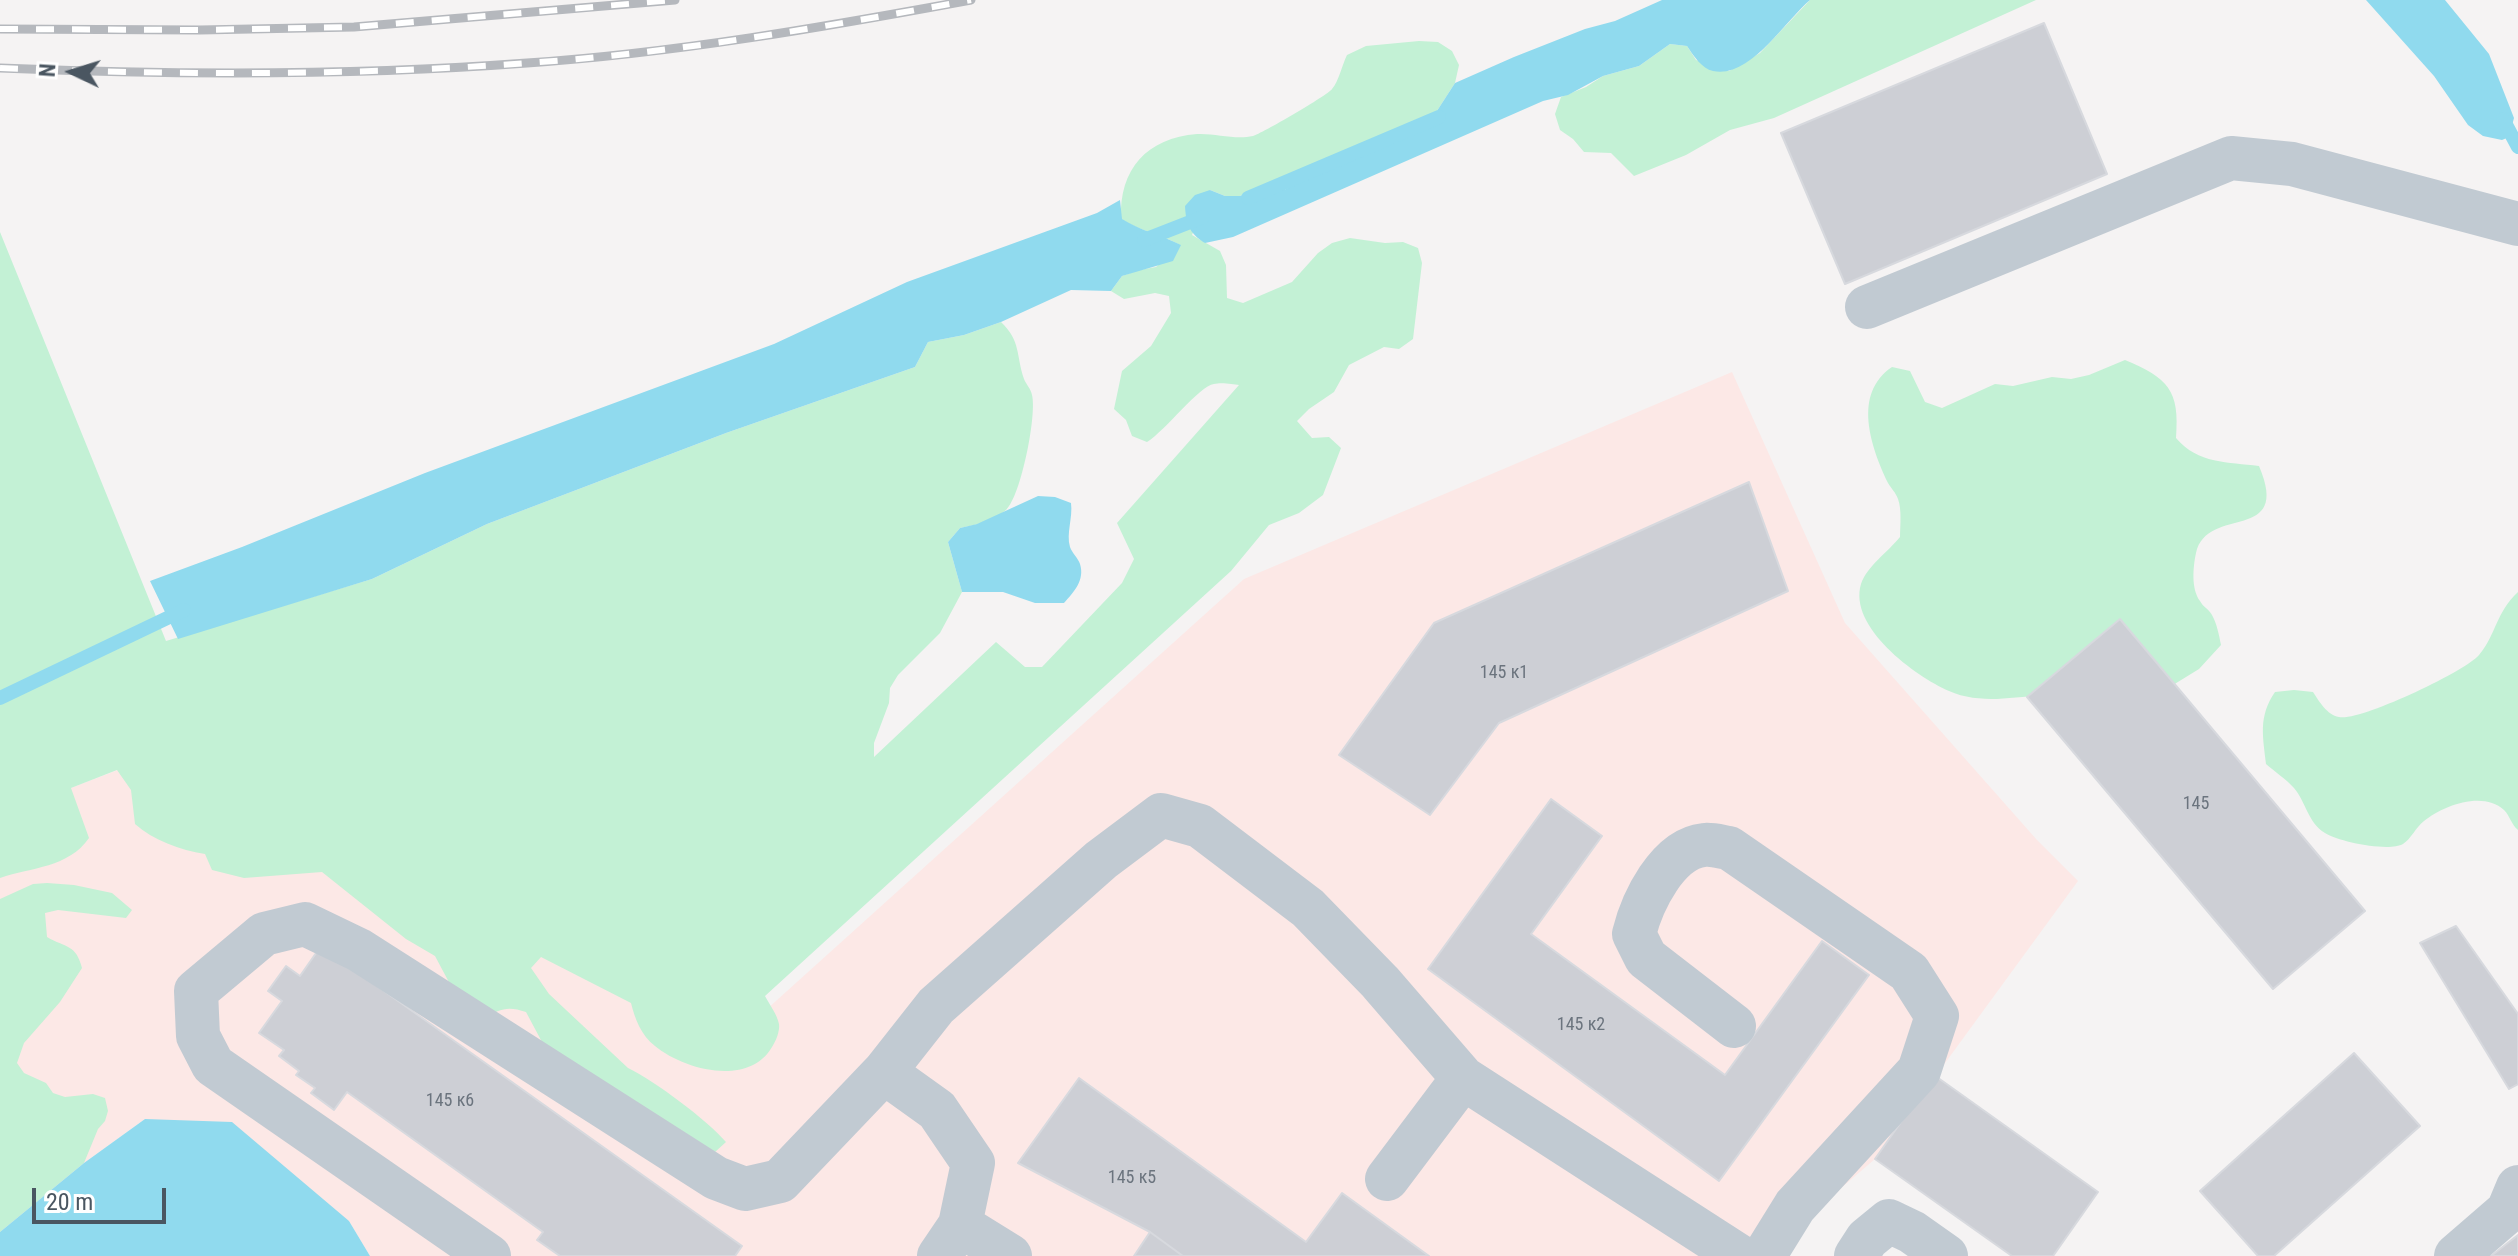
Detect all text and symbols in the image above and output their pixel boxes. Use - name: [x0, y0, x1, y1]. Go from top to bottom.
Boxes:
- north arrow: [32, 32, 112, 112]
- text: N: [35, 63, 60, 78]
- house number: 145 к1: [1480, 662, 1528, 684]
- house number: 145: [2183, 793, 2209, 815]
- house number: 145 к2: [1557, 1014, 1605, 1036]
- house number: 145 к6: [426, 1090, 474, 1112]
- house number: 145 к5: [1108, 1167, 1156, 1189]
- scale bar: [36, 1172, 170, 1222]
- text: 20 m: [46, 1188, 93, 1216]

